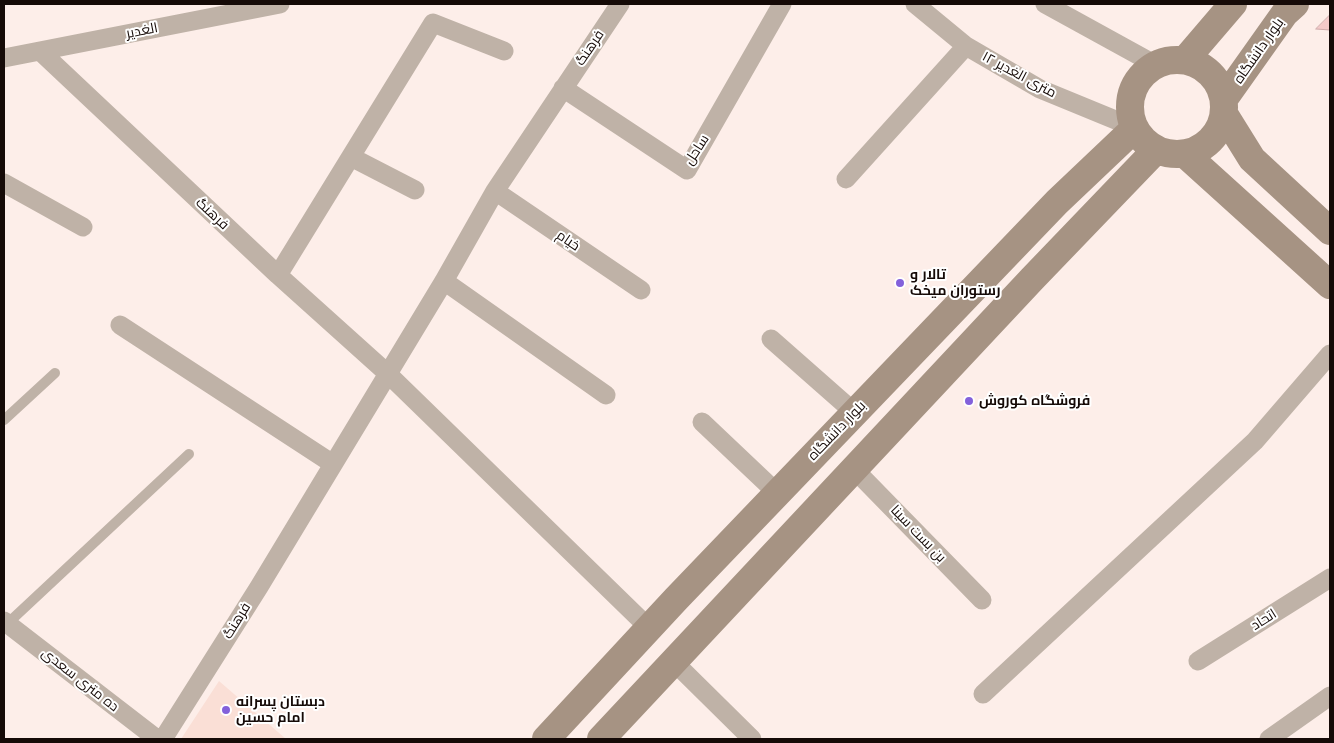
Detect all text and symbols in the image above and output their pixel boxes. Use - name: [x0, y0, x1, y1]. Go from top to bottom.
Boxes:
- street label: بلوار دانشگاه: [1230, 15, 1288, 87]
- street label: الغدیر: [125, 20, 159, 42]
- street label: فرهنگ: [572, 27, 608, 69]
- street label: ۱۲ متری الغدیر: [979, 48, 1059, 102]
- street label: ساحل: [681, 131, 713, 169]
- street label: فرهنگ: [192, 194, 232, 234]
- street label: خیام: [553, 227, 583, 255]
- place label: تالار و رستوران میخک: [910, 267, 1001, 300]
- marker: تالار و رستوران میخک: [894, 277, 906, 289]
- place label: فروشگاه کوروش: [979, 393, 1090, 409]
- marker: فروشگاه کوروش: [963, 395, 975, 407]
- street label: بلوار دانشگاه: [805, 398, 869, 464]
- street label: بن بست سینا: [887, 502, 949, 566]
- street label: فرهنگ: [219, 600, 255, 642]
- street label: اتحاد: [1248, 606, 1280, 634]
- street label: ده متری سعدی: [38, 645, 122, 715]
- place label: دبستان پسرانه امام حسین: [236, 694, 325, 726]
- marker: دبستان پسرانه امام حسین: [220, 704, 232, 716]

